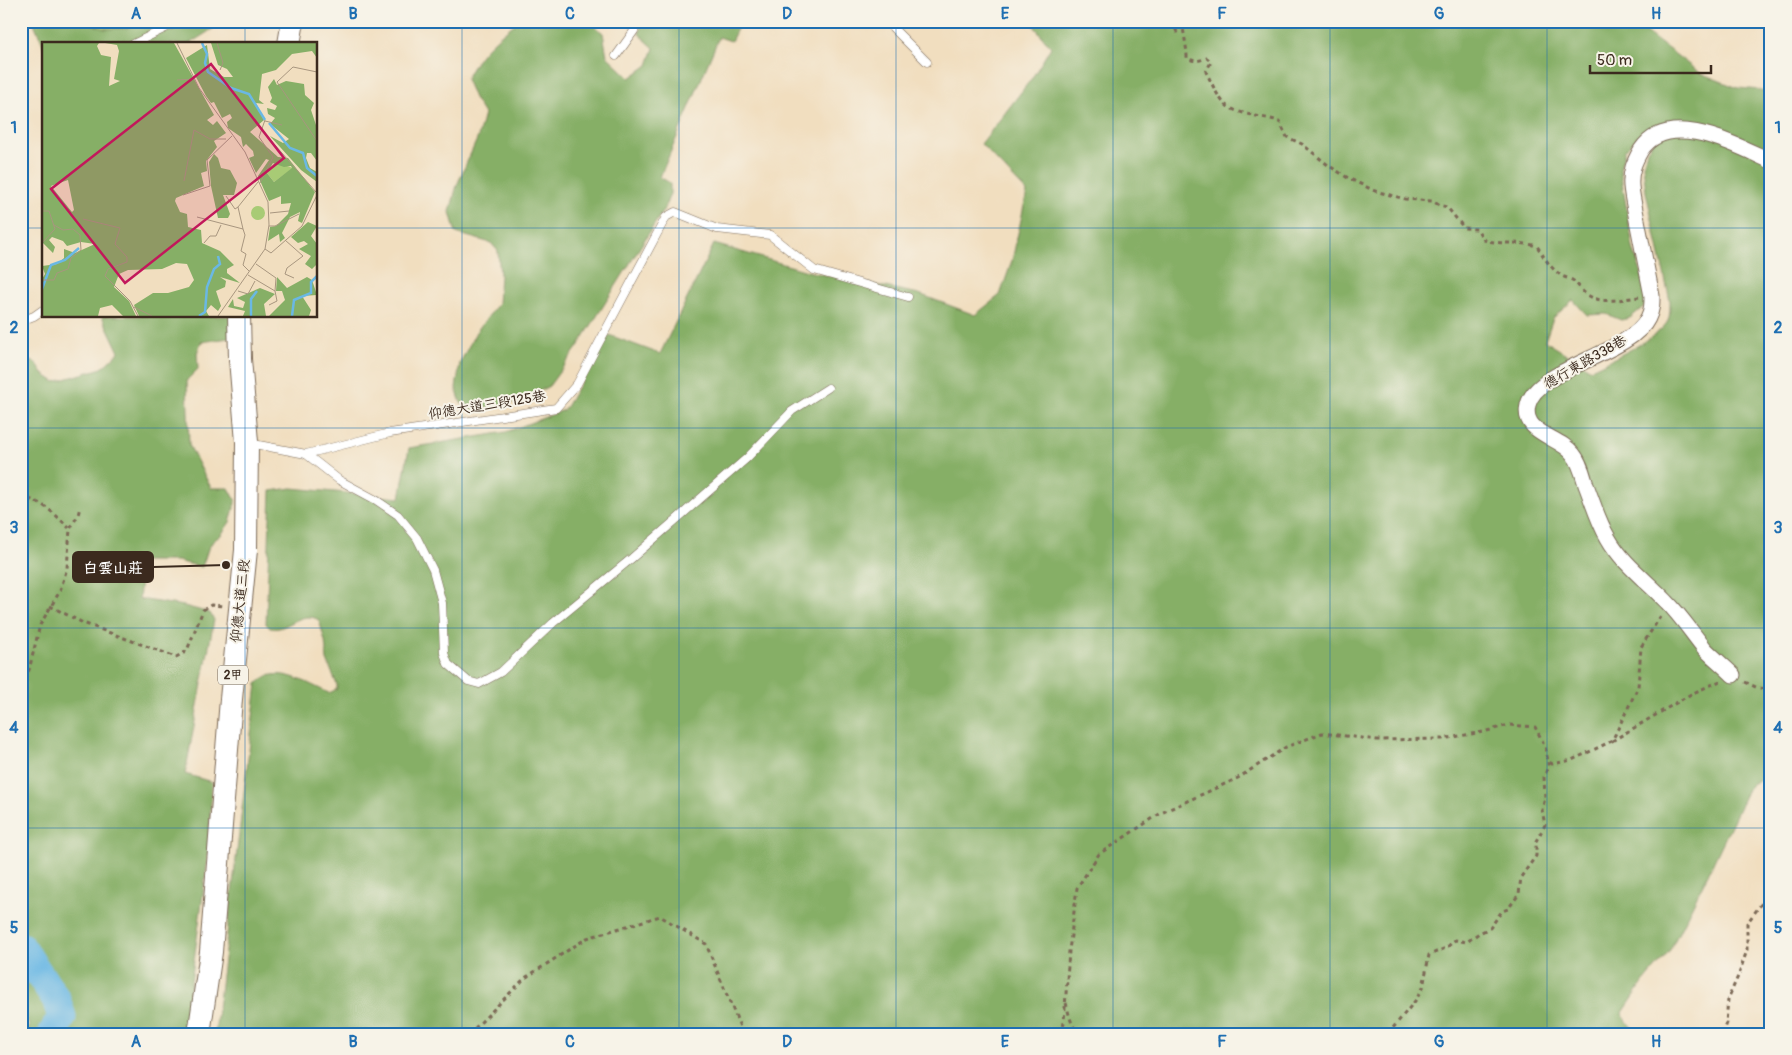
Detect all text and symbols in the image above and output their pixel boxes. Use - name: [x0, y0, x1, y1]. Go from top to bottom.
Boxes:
- text: A: [131, 4, 142, 24]
- text: B: [348, 4, 358, 24]
- text: C: [565, 4, 575, 24]
- text: D: [782, 4, 792, 24]
- text: E: [1001, 4, 1010, 24]
- text: F: [1217, 4, 1227, 24]
- text: G: [1434, 4, 1445, 24]
- text: H: [1651, 4, 1661, 24]
- inset map: [42, 42, 318, 318]
- scale bar: [1590, 42, 1711, 74]
- text: 50 m: [1597, 51, 1632, 70]
- text: 1: [11, 118, 17, 138]
- text: 1: [1775, 118, 1781, 138]
- text: 2: [10, 318, 19, 338]
- text: 2: [1774, 318, 1783, 338]
- street label: 德行東路338巷: [1541, 331, 1630, 393]
- street label: 仰德大道三段125巷: [427, 387, 548, 423]
- text: 3: [10, 518, 19, 538]
- text: 3: [1774, 518, 1783, 538]
- callout: 白雲山莊: [73, 552, 153, 582]
- street label: 仰德大道三段: [227, 558, 253, 644]
- text: 白雲山莊: [83, 559, 143, 578]
- road number: 2甲: [218, 666, 248, 684]
- text: 4: [9, 718, 19, 738]
- text: 4: [1773, 718, 1783, 738]
- text: 5: [10, 918, 19, 938]
- text: 5: [1774, 918, 1783, 938]
- text: A: [131, 1032, 142, 1052]
- text: B: [348, 1032, 358, 1052]
- text: C: [565, 1032, 575, 1052]
- text: D: [782, 1032, 792, 1052]
- text: E: [1001, 1032, 1010, 1052]
- text: F: [1217, 1032, 1227, 1052]
- text: G: [1434, 1032, 1445, 1052]
- text: H: [1651, 1032, 1661, 1052]

